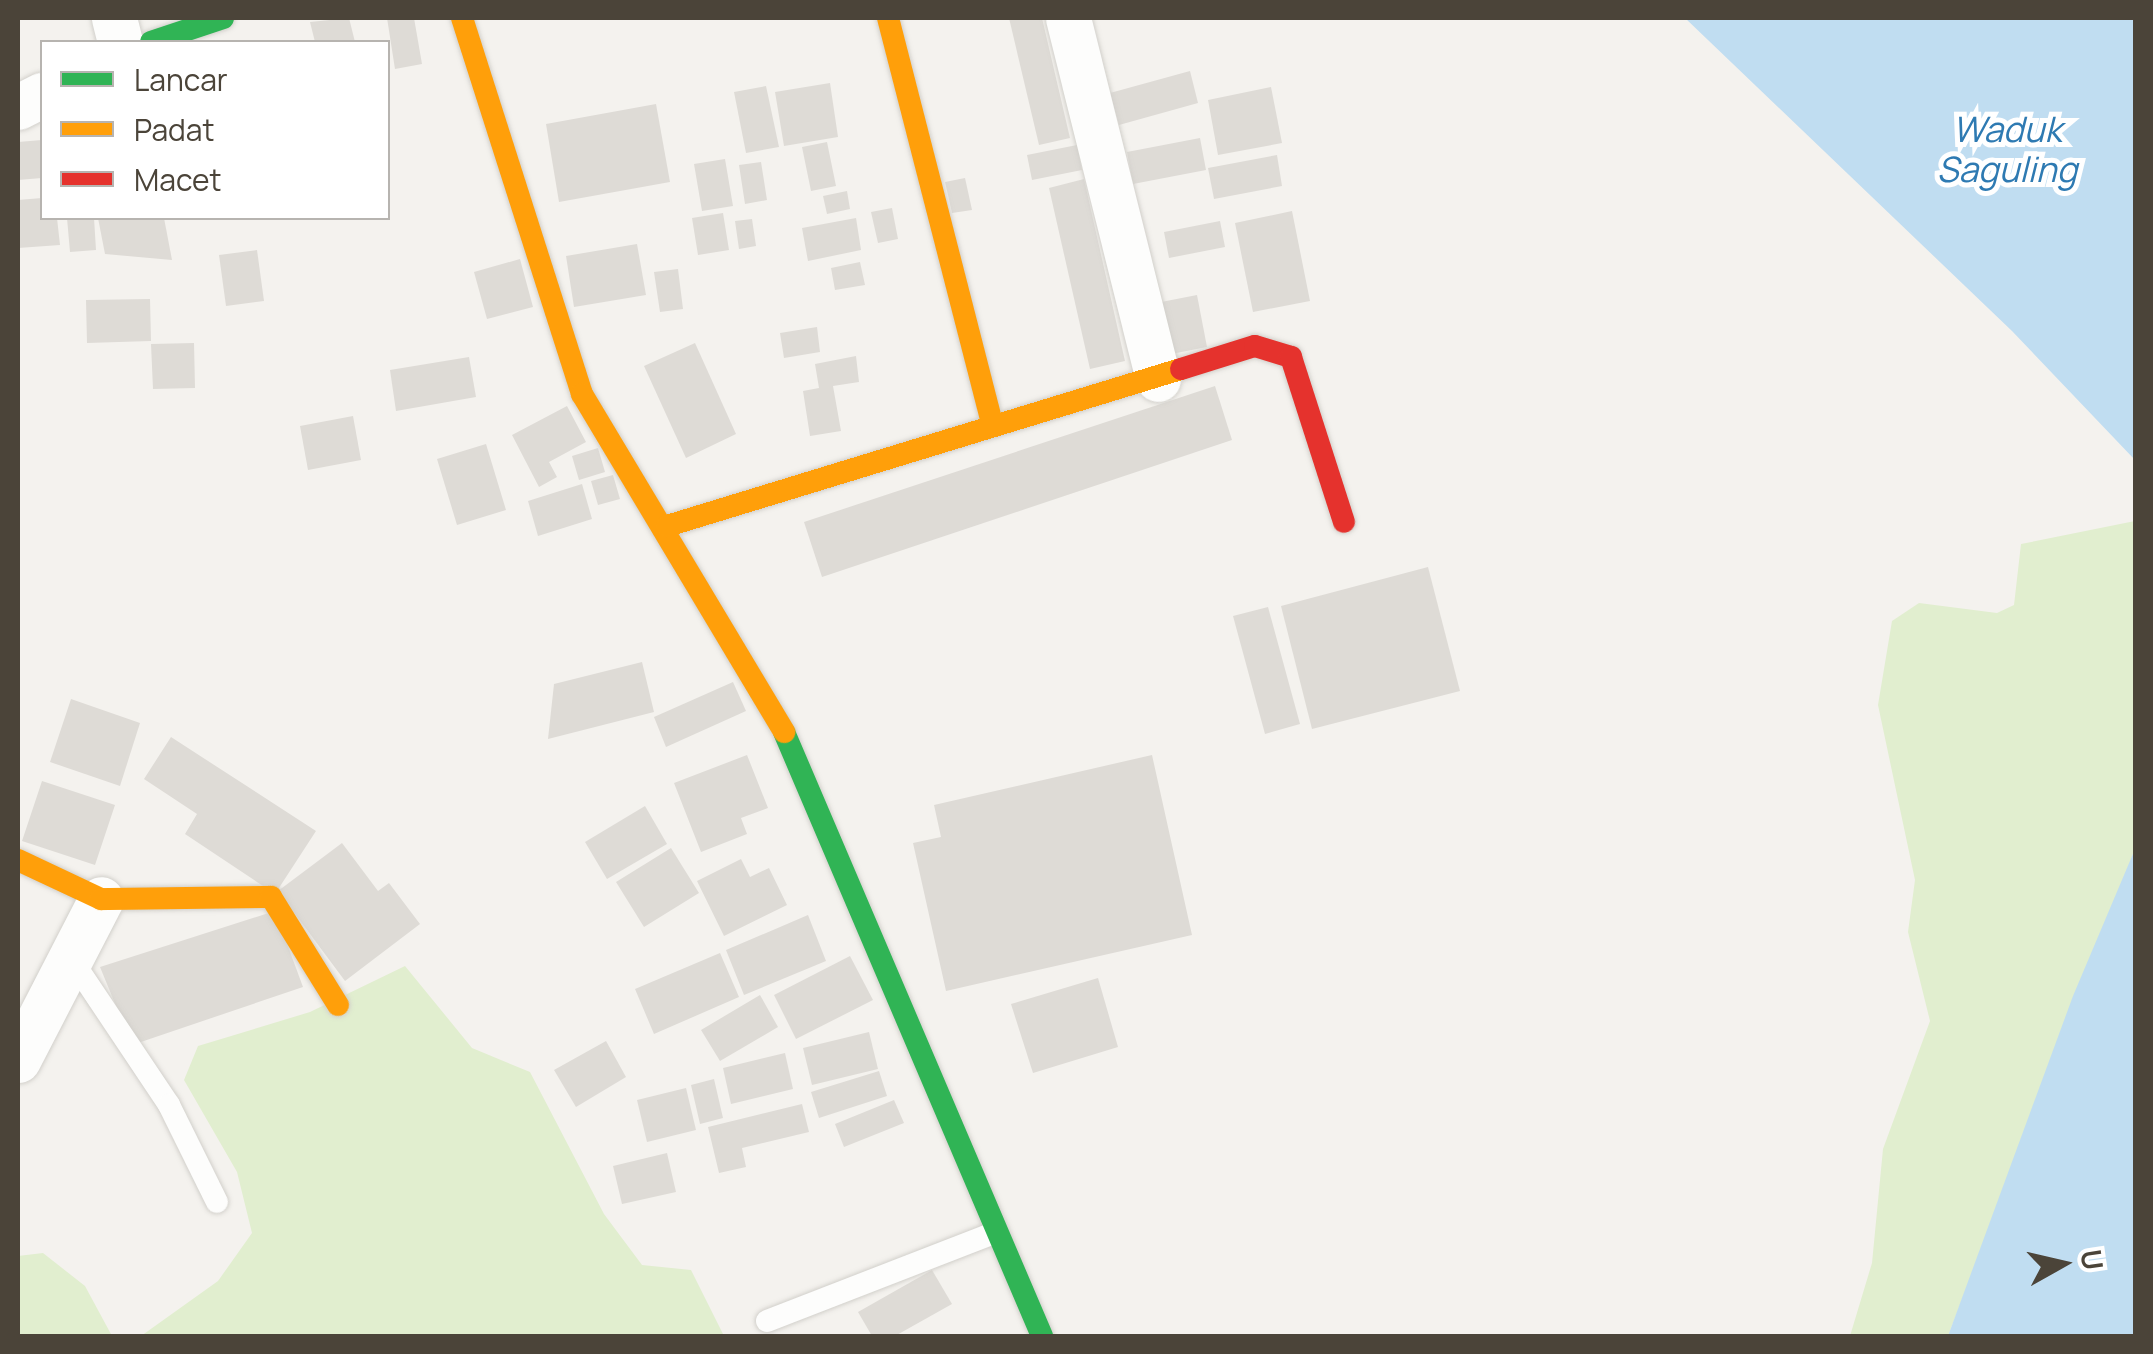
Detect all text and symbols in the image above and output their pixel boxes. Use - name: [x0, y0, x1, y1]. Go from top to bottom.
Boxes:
- legend: [40, 40, 390, 220]
- text: Lancar: [134, 59, 228, 100]
- water label: Waduk Saguling: [1937, 108, 2077, 190]
- text: Padat: [134, 109, 215, 150]
- text: Macet: [134, 159, 222, 200]
- north arrow: [2013, 1214, 2113, 1314]
- text: U: [2072, 1247, 2113, 1272]

